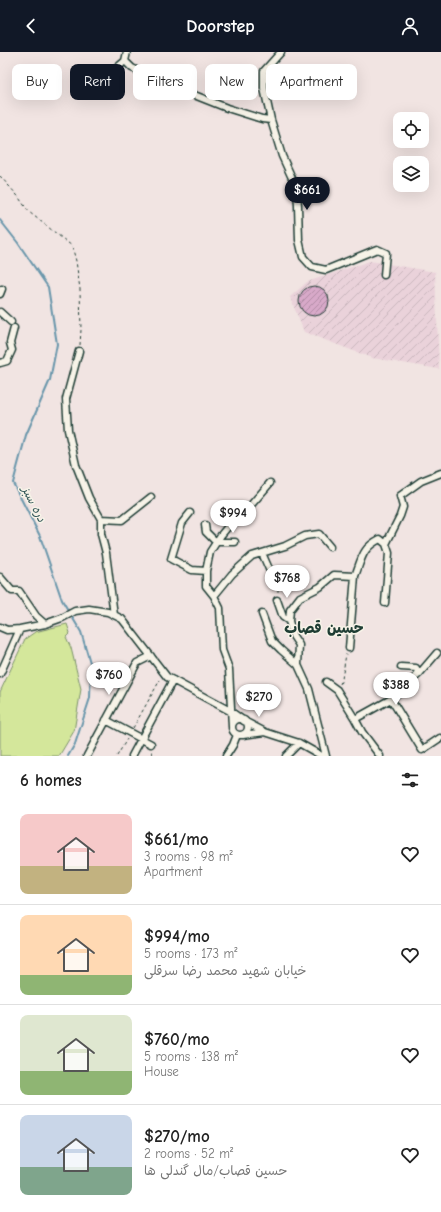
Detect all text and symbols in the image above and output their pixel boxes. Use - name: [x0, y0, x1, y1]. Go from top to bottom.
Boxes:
- icon: back: [20, 15, 42, 37]
- icon: person: [399, 15, 421, 37]
- text: Doorstep: [186, 16, 255, 37]
- chip: Buy: [12, 64, 62, 100]
- chip: Rent: [70, 64, 125, 100]
- chip: Filters: [133, 64, 197, 100]
- chip: New: [205, 64, 258, 100]
- chip: Apartment: [266, 64, 357, 100]
- map controls: [393, 112, 429, 192]
- button: locate: [393, 112, 429, 148]
- button: layers: [393, 156, 429, 192]
- pin: $661: [283, 177, 331, 211]
- text: $661: [294, 182, 320, 197]
- water label: دره سبز: [17, 482, 49, 525]
- pin: $994: [209, 500, 257, 534]
- text: $994: [219, 505, 247, 520]
- pin: $768: [263, 565, 311, 599]
- text: $768: [274, 570, 300, 585]
- district label: حسین قصاب: [284, 619, 364, 637]
- pin: $760: [85, 662, 133, 696]
- text: $760: [95, 667, 123, 682]
- pin: $388: [372, 672, 420, 706]
- text: $388: [382, 677, 410, 692]
- pin: $270: [235, 684, 283, 718]
- text: $270: [245, 689, 273, 704]
- icon: filters: [399, 769, 421, 791]
- text: 6 homes: [20, 771, 82, 790]
- icon: home: [52, 830, 100, 878]
- text: $661/mo: [144, 830, 208, 849]
- icon: heart: [399, 843, 421, 865]
- text: 3 rooms · 98 m²: [144, 849, 233, 864]
- text: Apartment: [144, 864, 202, 879]
- text: $994/mo: [144, 927, 210, 946]
- icon: home: [52, 931, 100, 979]
- icon: heart: [399, 944, 421, 966]
- text: 5 rooms · 173 m²: [144, 946, 237, 961]
- text: خیابان شهید محمد رضا سرقلی: [144, 963, 307, 978]
- text: $760/mo: [144, 1030, 210, 1049]
- icon: home: [52, 1031, 100, 1079]
- icon: heart: [399, 1044, 421, 1066]
- text: 5 rooms · 138 m²: [144, 1049, 238, 1064]
- text: House: [144, 1064, 179, 1079]
- text: $270/mo: [144, 1127, 210, 1146]
- icon: home: [52, 1131, 100, 1179]
- icon: heart: [399, 1144, 421, 1166]
- text: 2 rooms · 52 m²: [144, 1146, 233, 1161]
- text: حسین قصاب/مال گندلی ها: [144, 1163, 287, 1178]

